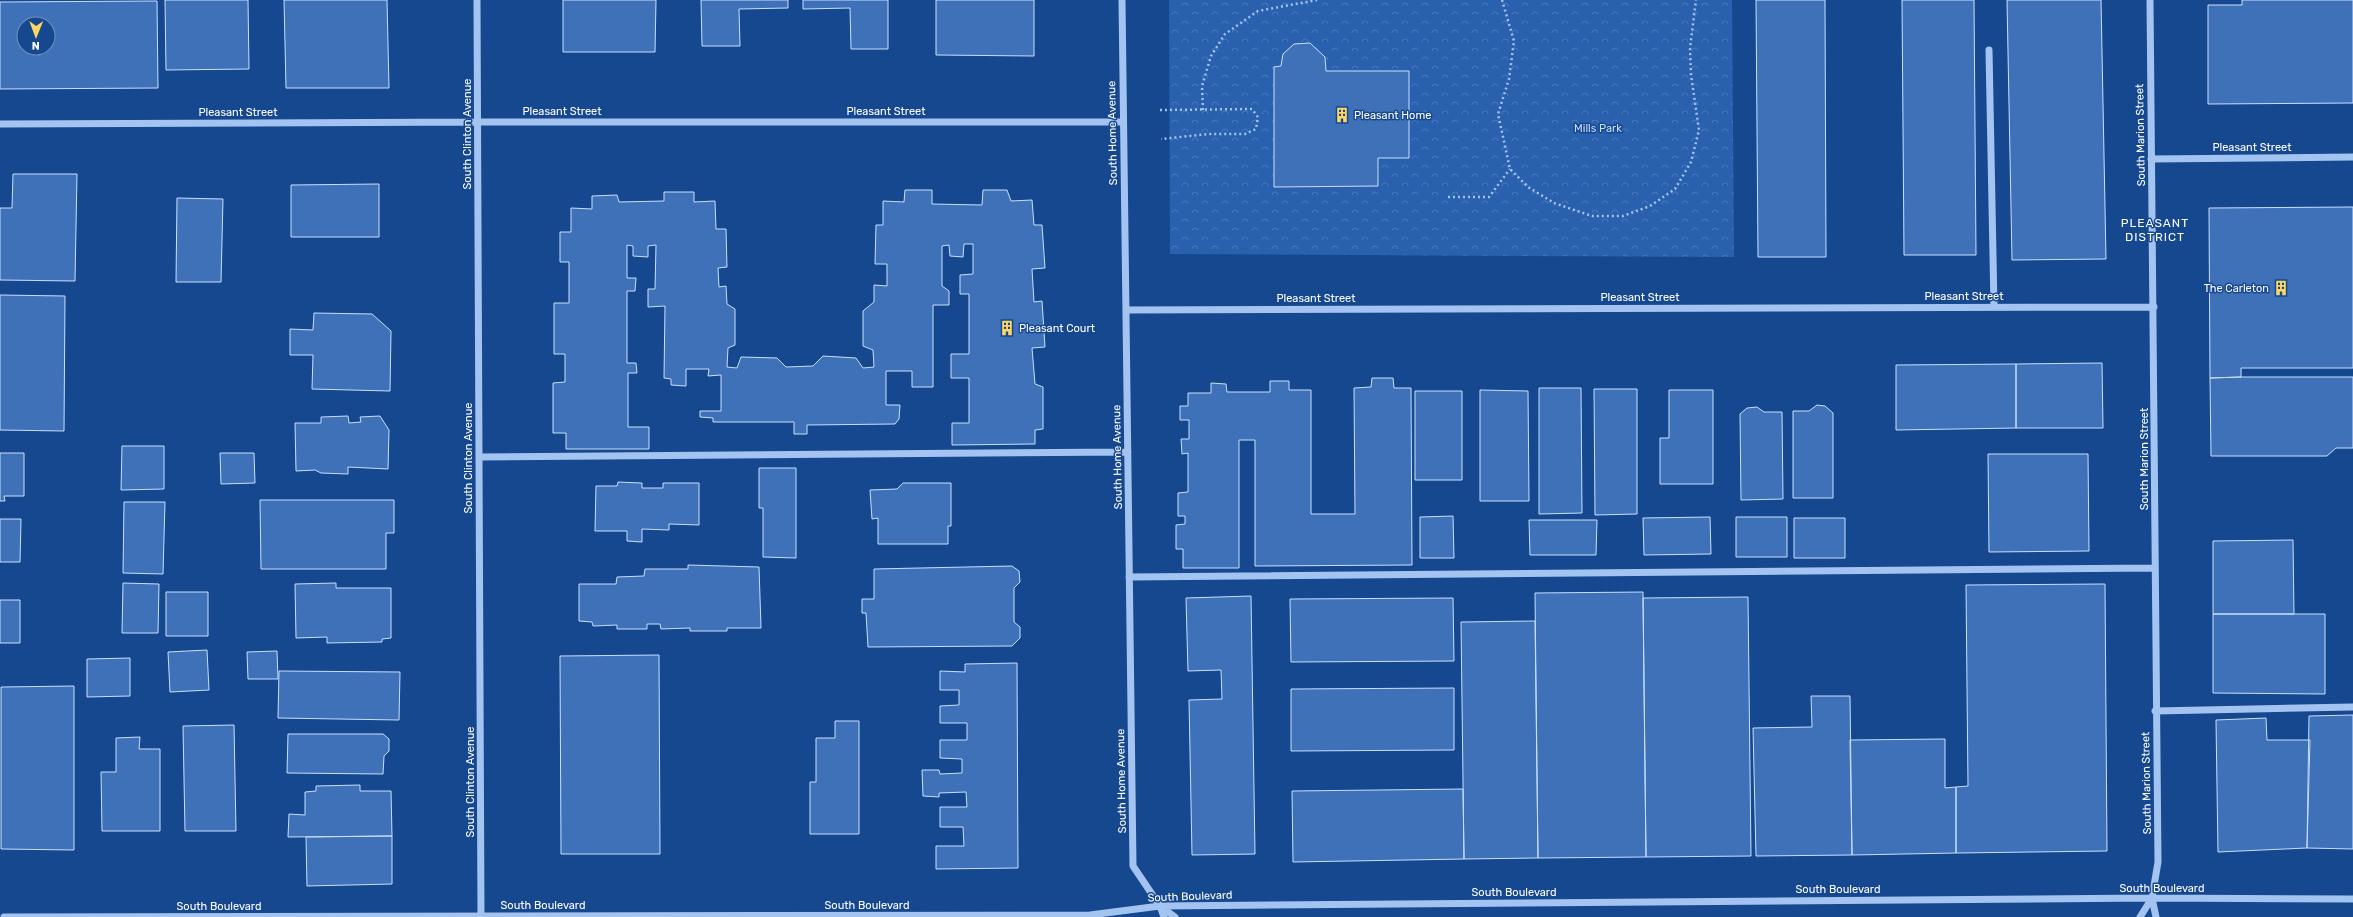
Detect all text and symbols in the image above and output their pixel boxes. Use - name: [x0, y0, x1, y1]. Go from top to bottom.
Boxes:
- north arrow: [16, 16, 56, 56]
- text: N: [32, 39, 40, 52]
- street label: South Clinton Avenue: [461, 79, 474, 189]
- street label: South Home Avenue: [1105, 81, 1120, 185]
- street label: South Marion Street: [2133, 83, 2148, 186]
- street label: Pleasant Street: [522, 105, 602, 118]
- street label: Pleasant Street: [846, 105, 926, 118]
- street label: Pleasant Street: [198, 106, 278, 119]
- building icon: Pleasant Home: [1333, 106, 1351, 124]
- place label: Pleasant Home: [1354, 109, 1431, 122]
- park label: Mills Park: [1574, 122, 1622, 135]
- street label: Pleasant Street: [2212, 141, 2292, 154]
- district label: PLEASANT DISTRICT: [2121, 216, 2189, 244]
- building icon: The Carleton: [2272, 279, 2290, 297]
- place label: The Carleton: [2204, 282, 2269, 295]
- street label: Pleasant Street: [1924, 290, 2004, 303]
- street label: Pleasant Street: [1600, 291, 1680, 304]
- street label: Pleasant Street: [1276, 292, 1356, 305]
- building icon: Pleasant Court: [998, 319, 1016, 337]
- place label: Pleasant Court: [1019, 322, 1096, 335]
- street label: South Clinton Avenue: [462, 403, 475, 513]
- street label: South Home Avenue: [1110, 405, 1125, 509]
- street label: South Marion Street: [2138, 407, 2151, 510]
- street label: South Clinton Avenue: [464, 727, 477, 837]
- street label: South Home Avenue: [1114, 729, 1129, 833]
- street label: South Marion Street: [2139, 731, 2154, 834]
- street label: South Boulevard: [2120, 882, 2204, 895]
- street label: South Boulevard: [1796, 883, 1880, 896]
- street label: South Boulevard: [1472, 886, 1556, 899]
- street label: South Boulevard: [1147, 889, 1233, 904]
- street label: South Boulevard: [501, 899, 585, 912]
- street label: South Boulevard: [825, 899, 909, 912]
- street label: South Boulevard: [177, 900, 261, 913]

